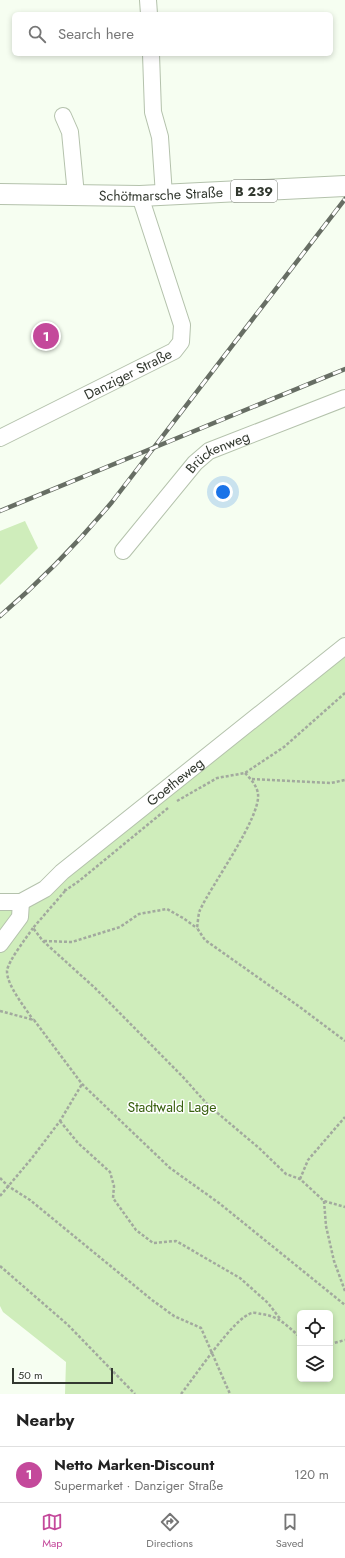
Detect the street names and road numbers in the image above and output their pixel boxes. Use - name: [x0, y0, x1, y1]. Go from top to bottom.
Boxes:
- road number: B 239: [231, 180, 277, 202]
- street label: Schötmarsche Straße: [99, 182, 223, 206]
- street label: Danziger Straße: [81, 344, 175, 404]
- street label: Brückenweg: [181, 426, 252, 477]
- street label: Goetheweg: [142, 753, 208, 811]

